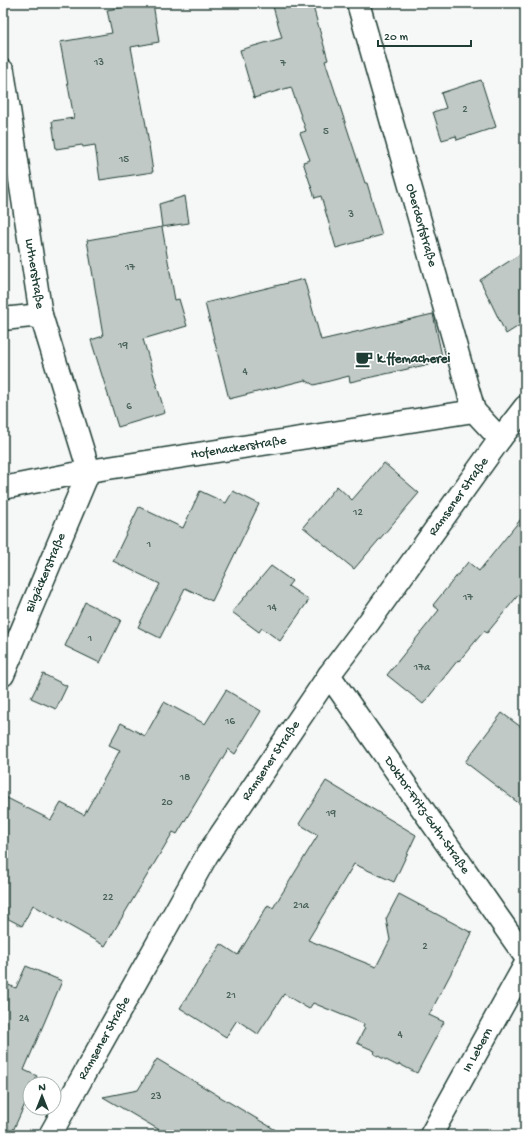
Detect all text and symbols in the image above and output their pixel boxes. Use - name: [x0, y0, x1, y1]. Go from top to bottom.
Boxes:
- scale bar: [378, 22, 471, 48]
- text: 20 m: [384, 31, 409, 45]
- house number: 13: [93, 57, 104, 69]
- house number: 7: [279, 58, 286, 70]
- house number: 2: [462, 104, 468, 116]
- house number: 5: [323, 126, 329, 138]
- house number: 15: [118, 154, 129, 166]
- street label: Oberdorfstraße: [402, 182, 440, 269]
- house number: 3: [347, 209, 354, 221]
- street label: Lutherstraße: [22, 237, 47, 310]
- house number: 17: [124, 262, 135, 274]
- house number: 19: [117, 340, 128, 352]
- cafe icon: k.ffemacherei: [354, 349, 374, 369]
- place label: k.ffemacherei: [377, 351, 450, 367]
- house number: 4: [242, 366, 248, 378]
- house number: 6: [126, 401, 132, 413]
- street label: Hofenackerstraße: [190, 433, 288, 463]
- street label: Ramsener Straße: [426, 454, 492, 539]
- house number: 12: [352, 507, 364, 519]
- street label: Bilgäckerstraße: [22, 531, 70, 616]
- house number: 1: [146, 539, 151, 551]
- house number: 17: [462, 592, 473, 604]
- house number: 14: [266, 602, 278, 614]
- house number: 1: [87, 633, 92, 645]
- house number: 17a: [413, 662, 431, 674]
- house number: 16: [224, 716, 235, 728]
- street label: Ramsener Straße: [239, 718, 303, 803]
- street label: Doktor-Fritz-Guth-Straße: [380, 753, 473, 877]
- house number: 18: [179, 772, 190, 784]
- house number: 20: [161, 797, 173, 809]
- house number: 19: [325, 808, 336, 820]
- house number: 22: [103, 892, 114, 904]
- house number: 21a: [293, 900, 310, 912]
- house number: 2: [422, 941, 428, 953]
- house number: 21: [226, 990, 236, 1002]
- street label: Ramsener Straße: [75, 994, 134, 1082]
- house number: 24: [19, 1013, 30, 1025]
- street label: In Lebern: [460, 1025, 497, 1075]
- house number: 4: [397, 1029, 403, 1041]
- north arrow: [22, 1076, 62, 1116]
- text: N: [38, 1082, 46, 1094]
- house number: 23: [150, 1091, 162, 1103]

